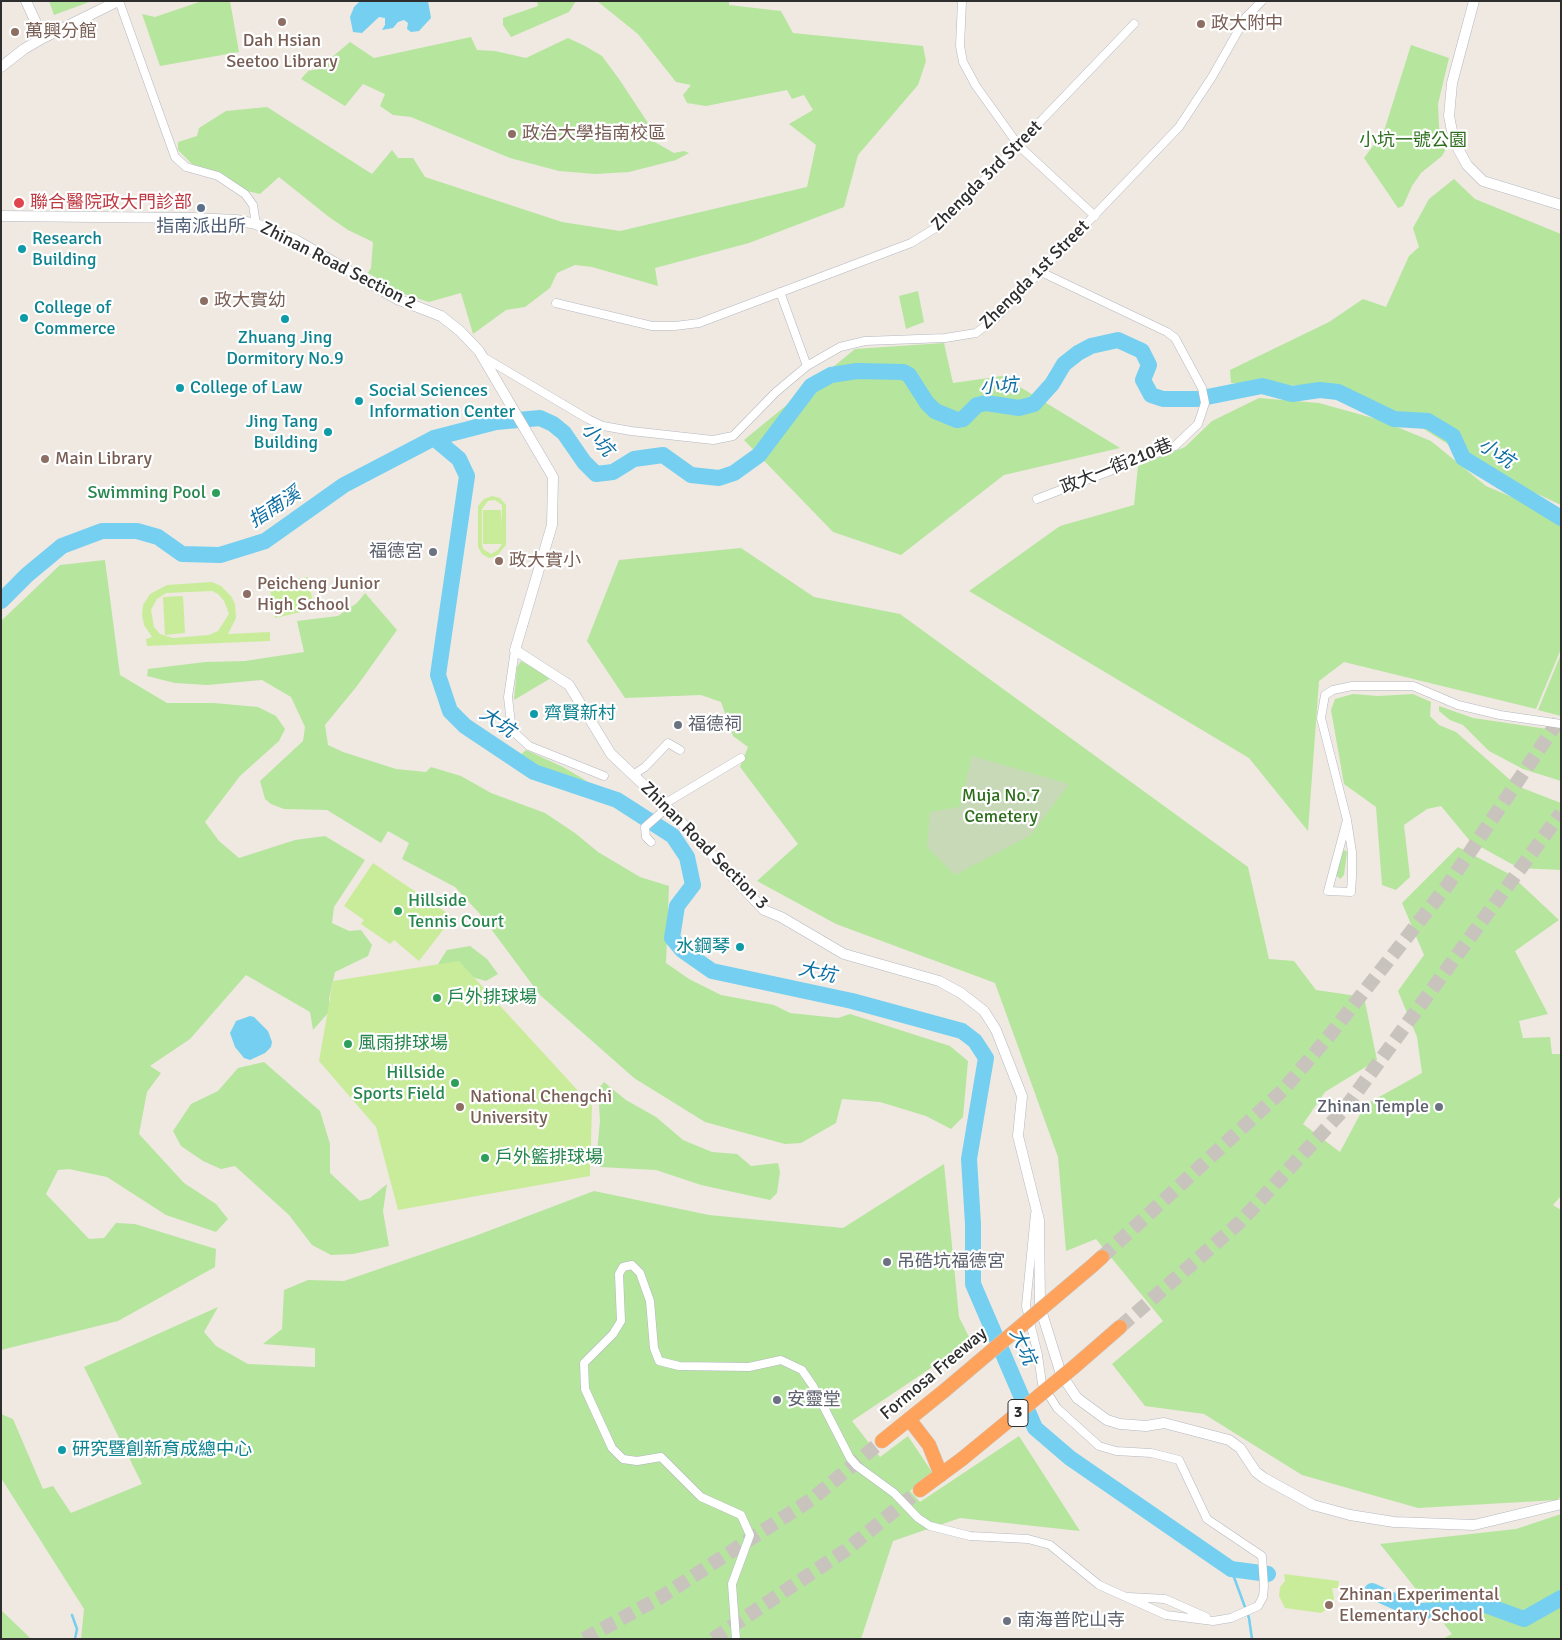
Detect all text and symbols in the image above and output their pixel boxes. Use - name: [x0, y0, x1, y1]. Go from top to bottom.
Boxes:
- place label: 政大附中: [1211, 13, 1283, 35]
- marker: Dah Hsian Seetoo Library: [276, 16, 288, 28]
- marker: 政大附中: [1195, 18, 1207, 30]
- place label: 萬興分館: [25, 21, 97, 43]
- marker: 萬興分館: [9, 26, 21, 38]
- place label: Dah Hsian Seetoo Library: [226, 30, 338, 72]
- street label: Zhengda 3rd Street: [927, 116, 1047, 236]
- place label: 政治大學指南校區: [522, 123, 666, 145]
- marker: 政治大學指南校區: [506, 128, 518, 140]
- park label: 小坑一號公園: [1359, 130, 1467, 152]
- place label: 聯合醫院政大門診部: [30, 192, 192, 214]
- marker: 聯合醫院政大門診部: [12, 196, 26, 210]
- marker: 指南派出所: [195, 202, 207, 214]
- place label: 指南派出所: [156, 216, 246, 238]
- street label: Zhengda 1st Street: [976, 216, 1094, 334]
- street label: Zhinan Road Section 2: [257, 217, 419, 315]
- place label: Research Building: [32, 228, 102, 270]
- marker: Research Building: [16, 243, 28, 255]
- place label: 政大實幼: [214, 290, 286, 312]
- marker: 政大實幼: [198, 295, 210, 307]
- place label: College of Commerce: [34, 297, 115, 340]
- marker: College of Commerce: [18, 312, 30, 324]
- marker: Zhuang Jing Dormitory No.9: [279, 313, 291, 325]
- place label: Zhuang Jing Dormitory No.9: [226, 327, 344, 369]
- water label: 小坑: [979, 375, 1019, 399]
- place label: College of Law: [190, 377, 302, 399]
- place label: Social Sciences Information Center: [369, 380, 515, 422]
- marker: College of Law: [174, 382, 186, 394]
- marker: Social Sciences Information Center: [353, 395, 365, 407]
- place label: Jing Tang Building: [246, 411, 318, 454]
- water label: 小坑: [576, 418, 618, 462]
- marker: Jing Tang Building: [322, 426, 334, 438]
- water label: 小坑: [1474, 434, 1518, 474]
- street label: 政大一街210巷: [1058, 435, 1176, 499]
- place label: Main Library: [55, 448, 152, 470]
- marker: Main Library: [39, 453, 51, 465]
- place label: Swimming Pool: [88, 482, 206, 504]
- water label: 指南溪: [245, 483, 305, 533]
- marker: Swimming Pool: [210, 487, 222, 499]
- place label: 福德宮: [369, 541, 423, 563]
- marker: 福德宮: [427, 546, 439, 558]
- place label: 政大實小: [509, 550, 581, 572]
- marker: 政大實小: [493, 555, 505, 567]
- place label: Peicheng Junior High School: [257, 573, 380, 616]
- marker: Peicheng Junior High School: [241, 588, 253, 600]
- water label: 大坑: [475, 703, 519, 743]
- place label: 齊賢新村: [544, 703, 616, 725]
- marker: 齊賢新村: [528, 708, 540, 720]
- place label: 福德祠: [688, 714, 742, 736]
- marker: 福德祠: [672, 719, 684, 731]
- street label: Zhinan Road Section 3: [636, 778, 772, 914]
- park label: Muja No.7 Cemetery: [962, 785, 1040, 828]
- place label: Hillside Tennis Court: [408, 890, 504, 932]
- marker: Hillside Tennis Court: [392, 905, 404, 917]
- place label: 水鋼琴: [676, 936, 730, 958]
- marker: 水鋼琴: [734, 941, 746, 953]
- water label: 大坑: [796, 958, 838, 988]
- place label: 戶外排球場: [447, 987, 537, 1009]
- marker: 戶外排球場: [431, 992, 443, 1004]
- place label: 風雨排球場: [358, 1033, 448, 1055]
- marker: 風雨排球場: [342, 1038, 354, 1050]
- place label: Hillside Sports Field: [353, 1062, 445, 1104]
- marker: Hillside Sports Field: [449, 1077, 461, 1089]
- place label: National Chengchi University: [470, 1086, 612, 1128]
- place label: Zhinan Temple: [1317, 1096, 1429, 1118]
- marker: National Chengchi University: [454, 1101, 466, 1113]
- marker: Zhinan Temple: [1433, 1101, 1445, 1113]
- place label: 戶外籃排球場: [495, 1147, 603, 1169]
- marker: 戶外籃排球場: [479, 1152, 491, 1164]
- place label: 吊硞坑福德宮: [897, 1251, 1005, 1273]
- marker: 吊硞坑福德宮: [881, 1256, 893, 1268]
- street label: Formosa Freeway: [876, 1323, 992, 1425]
- water label: 大坑: [1004, 1325, 1040, 1369]
- place label: 安靈堂: [787, 1389, 841, 1411]
- marker: 安靈堂: [771, 1394, 783, 1406]
- road number: 3: [1008, 1400, 1028, 1426]
- place label: 研究暨創新育成總中心: [72, 1439, 252, 1461]
- marker: 研究暨創新育成總中心: [56, 1444, 68, 1456]
- place label: Zhinan Experimental Elementary School: [1339, 1584, 1499, 1626]
- marker: Zhinan Experimental Elementary School: [1323, 1599, 1335, 1611]
- place label: 南海普陀山寺: [1017, 1610, 1125, 1632]
- marker: 南海普陀山寺: [1001, 1615, 1013, 1627]

